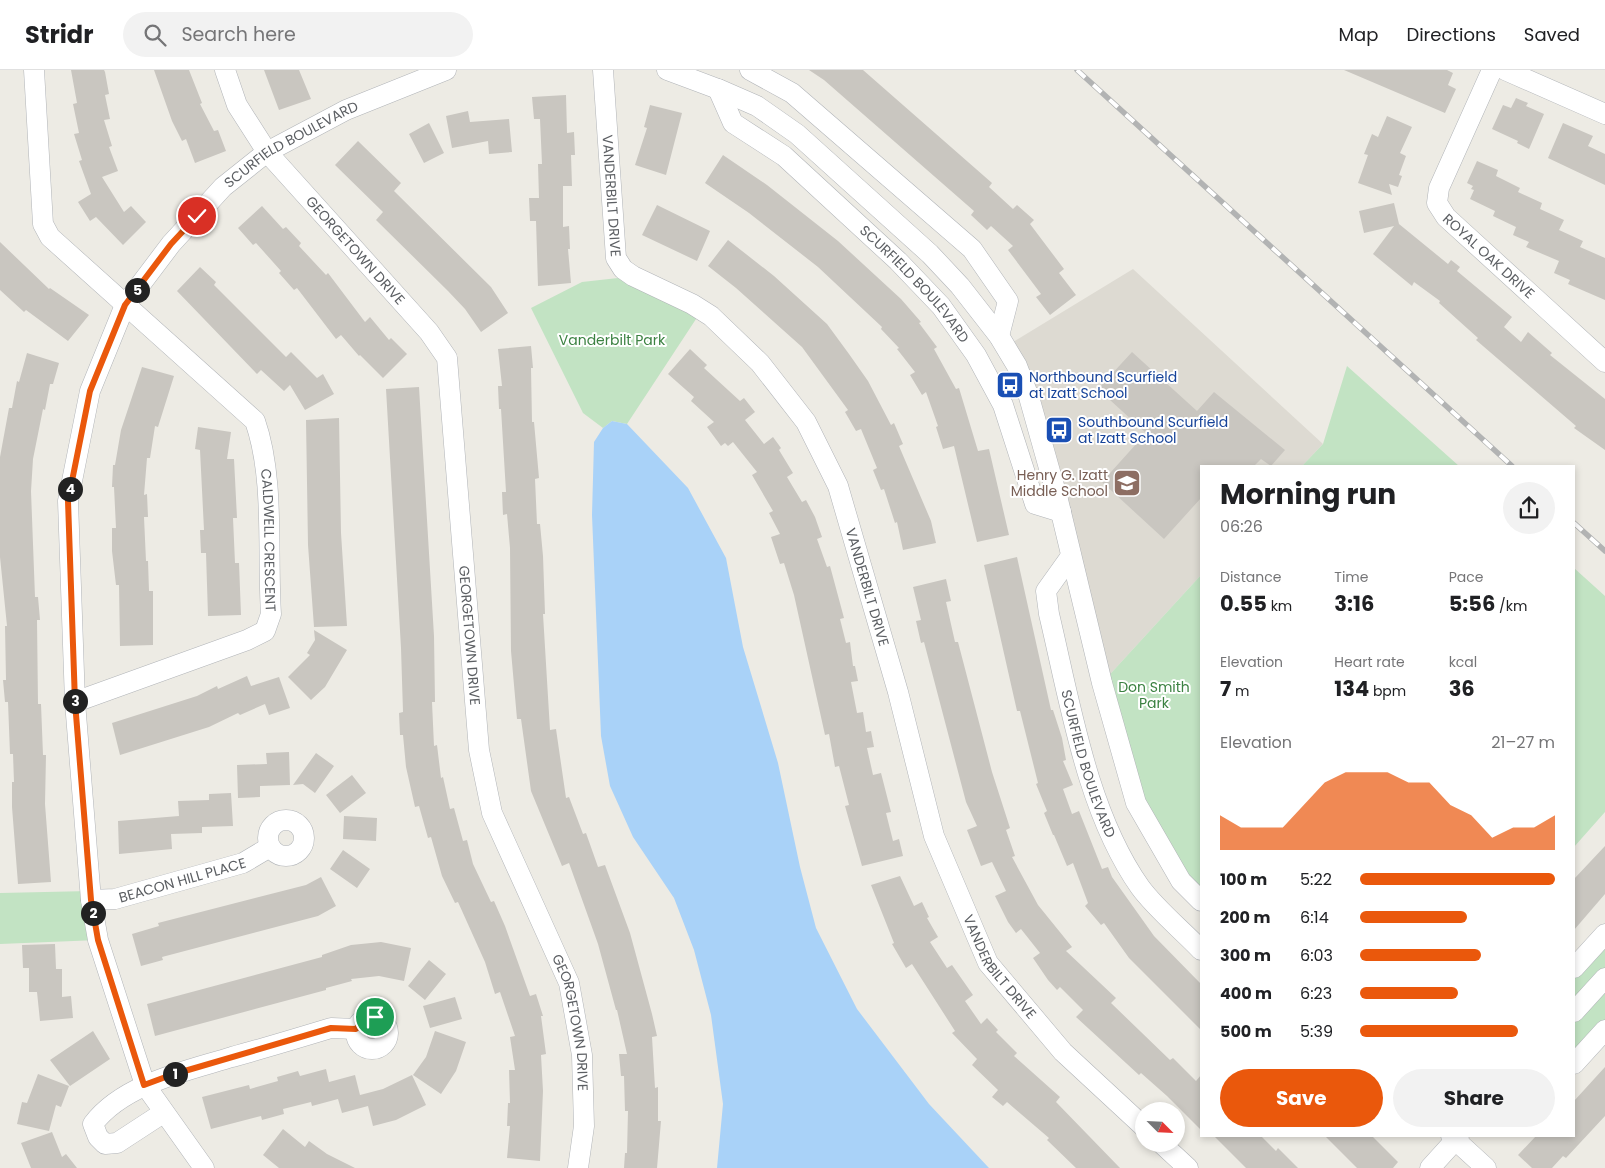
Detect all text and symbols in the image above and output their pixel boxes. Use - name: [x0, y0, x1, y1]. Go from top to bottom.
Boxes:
- search box: [123, 12, 473, 57]
- text: Stridr: [25, 18, 93, 51]
- icon: search: [141, 21, 169, 49]
- text: Search here: [181, 21, 296, 48]
- text: Map: [1339, 22, 1378, 47]
- text: Directions: [1406, 22, 1496, 47]
- text: Saved: [1524, 22, 1580, 47]
- street label: SCURFIELD BOULEVARD: [220, 96, 361, 192]
- street label: VANDERBILT DRIVE: [597, 134, 626, 257]
- street label: GEORGETOWN DRIVE: [301, 192, 410, 309]
- pin: [176, 195, 218, 237]
- icon: check: [183, 202, 211, 230]
- street label: ROYAL OAK DRIVE: [1438, 209, 1539, 303]
- street label: SCURFIELD BOULEVARD: [855, 220, 974, 347]
- pin: 5: [124, 278, 150, 302]
- text: 5: [133, 280, 142, 300]
- park label: Vanderbilt Park: [559, 330, 666, 350]
- place label: Northbound Scurfield at Izatt School: [1029, 367, 1177, 403]
- bus stop icon: Northbound Scurfield at Izatt School: [995, 370, 1025, 400]
- place label: Southbound Scurfield at Izatt School: [1078, 412, 1228, 448]
- bus stop icon: Southbound Scurfield at Izatt School: [1044, 415, 1074, 445]
- place label: Henry G. Izatt Middle School: [1011, 465, 1108, 501]
- street label: CALDWELL CRESCENT: [256, 468, 281, 613]
- school or university icon: Henry G. Izatt Middle School: [1112, 468, 1142, 498]
- text: Morning run: [1220, 475, 1396, 514]
- pin: 4: [58, 476, 82, 502]
- text: 4: [66, 479, 75, 499]
- button: share: [1503, 482, 1555, 534]
- text: 06:26: [1220, 515, 1263, 538]
- street label: VANDERBILT DRIVE: [841, 526, 894, 649]
- street label: GEORGETOWN DRIVE: [454, 565, 485, 706]
- text: Distance: [1220, 567, 1281, 587]
- text: Time: [1334, 567, 1368, 587]
- text: Pace: [1449, 567, 1483, 587]
- text: 0.55: [1220, 589, 1267, 618]
- text: 3:16: [1334, 589, 1374, 618]
- text: 5:56: [1449, 589, 1495, 618]
- text: km: [1267, 596, 1292, 616]
- text: /km: [1495, 596, 1527, 616]
- text: Elevation: [1220, 652, 1283, 672]
- text: Heart rate: [1334, 652, 1405, 672]
- text: kcal: [1449, 652, 1477, 672]
- text: 7: [1220, 674, 1231, 703]
- text: 134: [1334, 674, 1369, 703]
- text: 36: [1449, 674, 1475, 703]
- park label: Don Smith Park: [1118, 677, 1190, 713]
- text: m: [1231, 681, 1249, 701]
- text: bpm: [1369, 681, 1406, 701]
- pin: 3: [62, 688, 88, 714]
- street label: SCURFIELD BOULEVARD: [1056, 688, 1121, 841]
- text: 3: [71, 691, 80, 711]
- text: Elevation: [1220, 731, 1292, 754]
- text: 21–27 m: [1491, 731, 1555, 754]
- street label: BEACON HILL PLACE: [116, 853, 248, 907]
- text: 100 m: [1220, 868, 1267, 891]
- text: 5:22: [1300, 868, 1332, 891]
- pin: 2: [80, 900, 106, 926]
- text: 2: [90, 903, 98, 923]
- text: 200 m: [1220, 906, 1270, 929]
- text: 6:14: [1300, 906, 1329, 929]
- street label: VANDERBILT DRIVE: [958, 911, 1041, 1023]
- text: 300 m: [1220, 944, 1271, 967]
- text: 6:03: [1300, 944, 1333, 967]
- street label: GEORGETOWN DRIVE: [547, 951, 593, 1091]
- text: 400 m: [1220, 982, 1272, 1005]
- text: 6:23: [1300, 982, 1332, 1005]
- pin: [354, 996, 396, 1038]
- icon: arrive: [361, 1003, 389, 1031]
- text: 500 m: [1220, 1020, 1272, 1043]
- text: 5:39: [1300, 1020, 1333, 1043]
- pin: 1: [162, 1062, 188, 1086]
- text: 1: [173, 1064, 178, 1084]
- button: Save: [1220, 1069, 1383, 1127]
- button: Share: [1393, 1069, 1555, 1127]
- north arrow: [1135, 1102, 1185, 1152]
- map controls: [1135, 1102, 1185, 1152]

